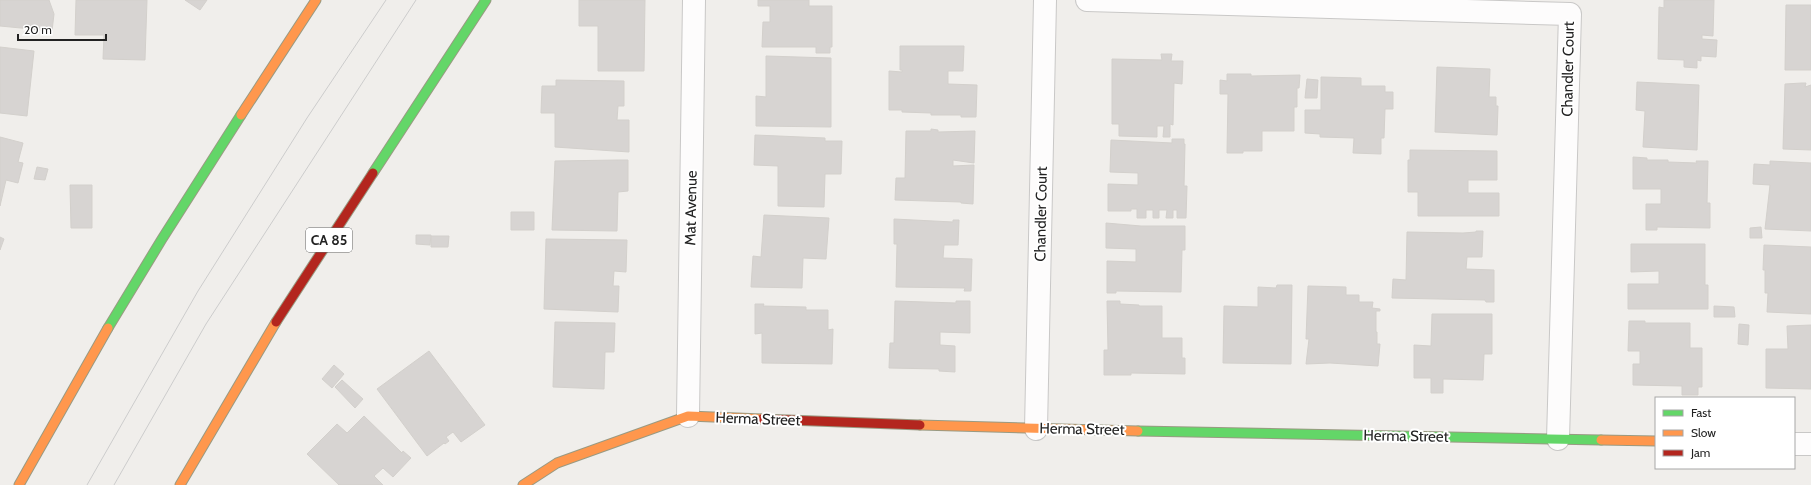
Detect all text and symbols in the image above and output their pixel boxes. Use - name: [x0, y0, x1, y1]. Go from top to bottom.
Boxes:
- scale bar: [18, 16, 106, 42]
- street label: Chandler Court: [1558, 21, 1578, 117]
- text: 20 m: [24, 22, 52, 37]
- street label: Chandler Court: [1031, 166, 1051, 262]
- street label: Mat Avenue: [681, 170, 701, 246]
- road number: CA 85: [306, 228, 352, 252]
- legend: [1655, 397, 1795, 469]
- text: Fast: [1691, 405, 1711, 420]
- street label: Herma Street: [715, 409, 801, 429]
- street label: Herma Street: [1039, 419, 1125, 439]
- text: Slow: [1691, 425, 1716, 440]
- street label: Herma Street: [1363, 426, 1449, 446]
- text: Jam: [1690, 445, 1710, 460]

